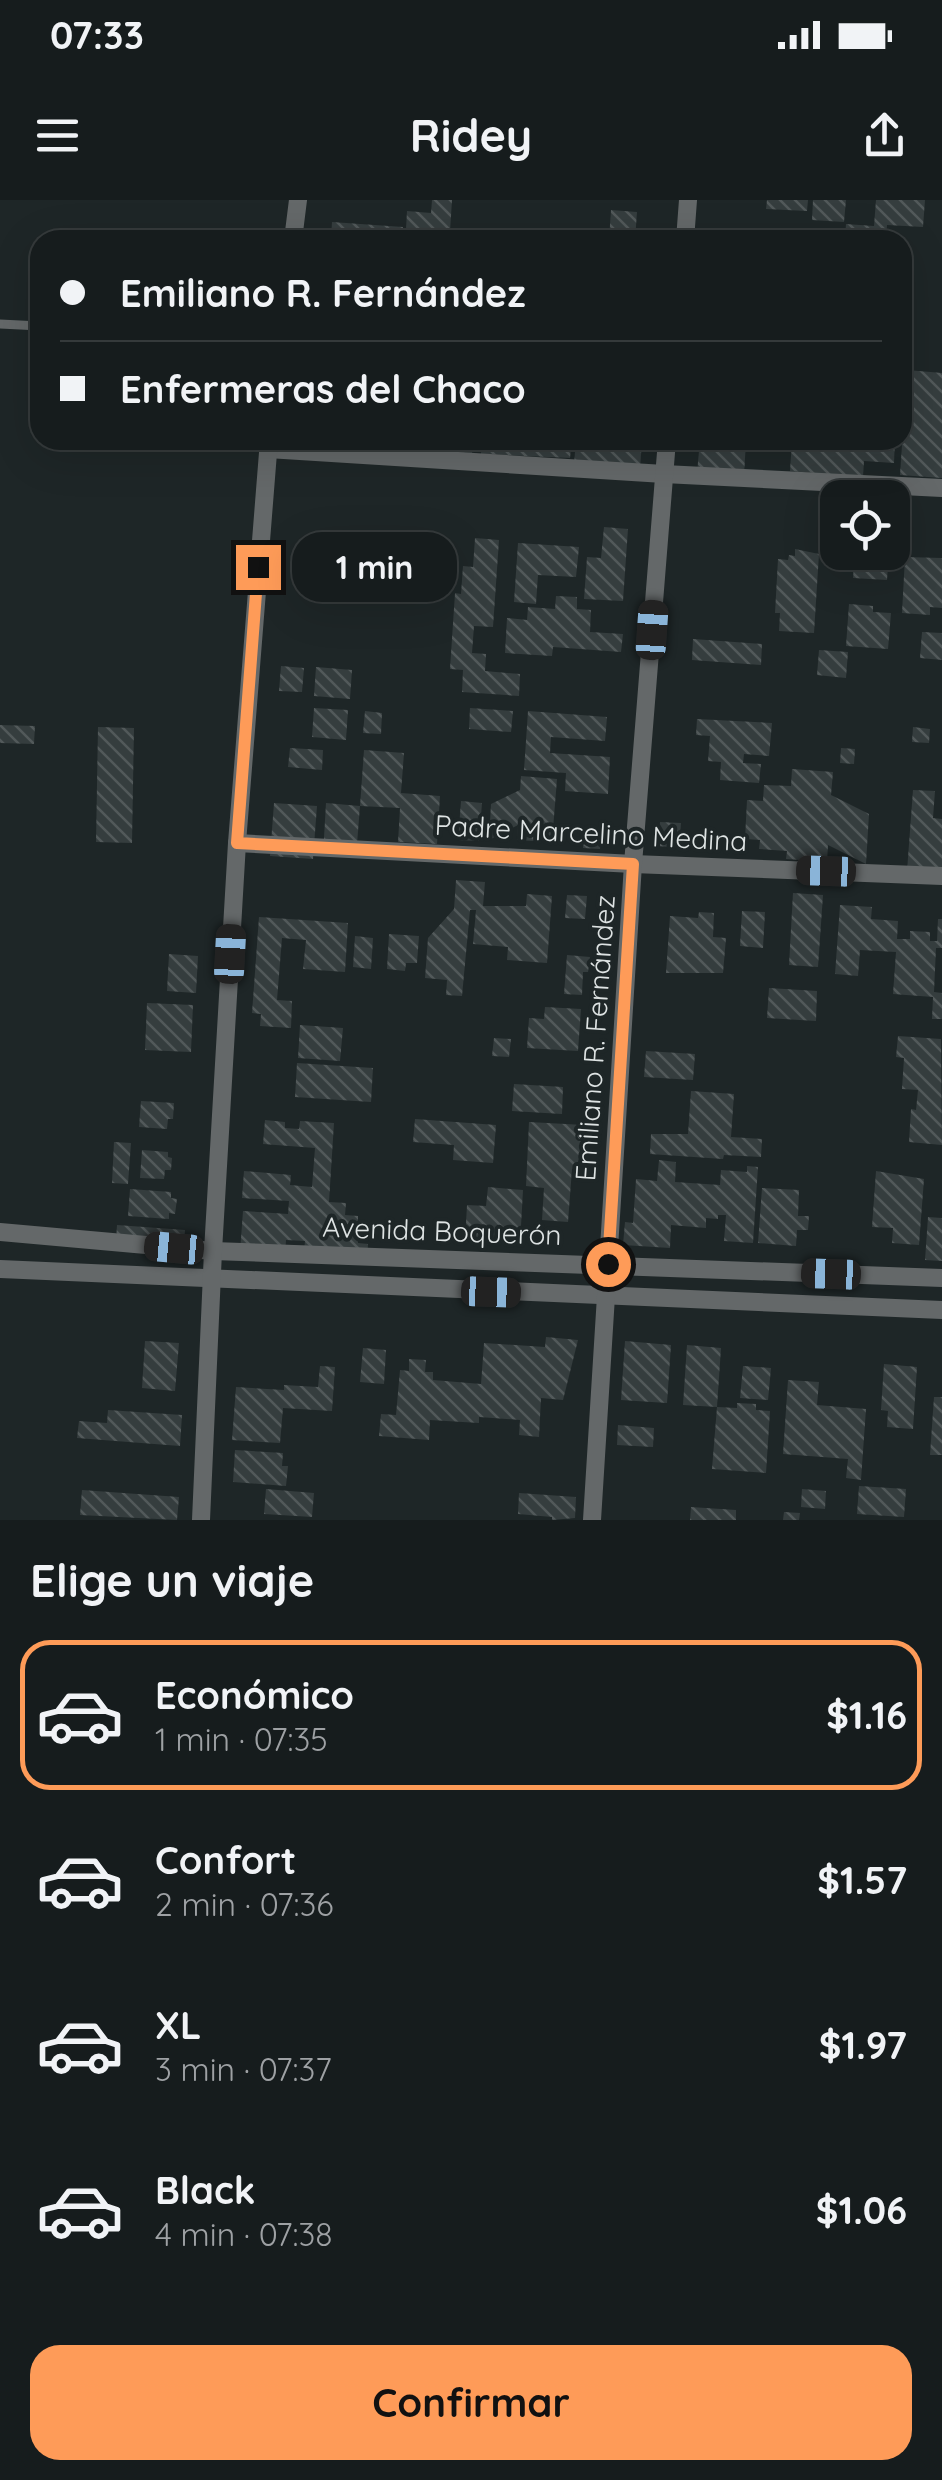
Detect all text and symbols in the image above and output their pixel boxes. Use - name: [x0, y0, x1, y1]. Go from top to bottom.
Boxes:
- text: 07:33: [50, 11, 144, 59]
- text: Ridey: [410, 107, 532, 163]
- icon: menu: [30, 108, 85, 163]
- icon: share: [857, 108, 912, 163]
- text: Emiliano R. Fernández: [120, 269, 526, 317]
- text: Enfermeras del Chaco: [120, 365, 526, 413]
- map controls: [820, 480, 910, 570]
- button: locate: [820, 480, 910, 570]
- callout: 1 min: [293, 532, 458, 602]
- route end: [236, 545, 281, 590]
- text: 1 min: [336, 547, 413, 587]
- car: [635, 599, 669, 661]
- street label: Padre Marcelino Medina: [434, 807, 748, 858]
- car: [795, 855, 857, 887]
- street label: Emiliano R. Fernández: [567, 894, 622, 1182]
- car: [213, 923, 247, 985]
- street label: Avenida Boquerón: [322, 1209, 562, 1252]
- car: [143, 1230, 205, 1266]
- route start: [586, 1242, 631, 1287]
- car: [800, 1258, 862, 1290]
- car: [460, 1276, 522, 1308]
- text: Elige un viaje: [30, 1552, 314, 1608]
- icon: car: [35, 1670, 125, 1760]
- text: Económico: [155, 1671, 354, 1719]
- text: $1.16: [826, 1691, 907, 1739]
- text: 1 min · 07:35: [155, 1719, 328, 1759]
- icon: car: [35, 1835, 125, 1925]
- text: Confort: [155, 1836, 296, 1884]
- text: $1.57: [817, 1856, 907, 1904]
- text: 2 min · 07:36: [155, 1884, 333, 1924]
- icon: car: [35, 2000, 125, 2090]
- text: XL: [155, 2001, 201, 2049]
- text: $1.97: [819, 2021, 907, 2069]
- text: 3 min · 07:37: [155, 2049, 332, 2089]
- icon: car: [35, 2165, 125, 2255]
- text: Black: [155, 2166, 255, 2214]
- text: $1.06: [816, 2186, 907, 2234]
- text: 4 min · 07:38: [155, 2214, 333, 2254]
- button: Confirmar: [30, 2345, 912, 2460]

